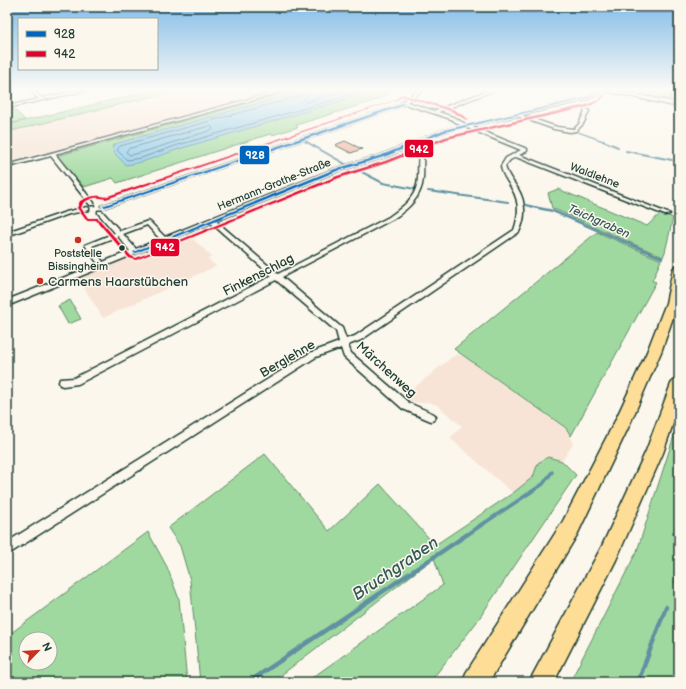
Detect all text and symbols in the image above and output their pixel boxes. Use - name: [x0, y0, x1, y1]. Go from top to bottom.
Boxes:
- legend: [18, 18, 158, 70]
- text: 928: [54, 27, 75, 42]
- text: 942: [54, 47, 75, 62]
- line badge: 942: [404, 139, 434, 158]
- text: 942: [409, 143, 429, 156]
- line badge: 928: [239, 145, 270, 165]
- text: 928: [245, 149, 265, 162]
- street label: Hermann-Grothe-Straße: [216, 156, 333, 213]
- street label: Waldlehne: [568, 160, 622, 191]
- water label: Teichgraben: [565, 201, 632, 242]
- marker: Poststelle Bissingheim: [73, 235, 83, 245]
- line badge: 942: [150, 238, 180, 257]
- text: 942: [155, 241, 175, 254]
- unlabelled marker: [117, 243, 127, 253]
- place label: Poststelle Bissingheim: [48, 247, 108, 273]
- street label: Finkenschlag: [220, 250, 297, 300]
- place label: Carmens Haarstübchen: [48, 274, 188, 290]
- marker: Carmens Haarstübchen: [35, 276, 45, 286]
- street label: Berglehne: [257, 336, 318, 381]
- street label: Märchenweg: [353, 338, 420, 401]
- water label: Bruchgraben: [349, 533, 442, 605]
- north arrow: [18, 631, 58, 671]
- text: N: [39, 640, 54, 653]

